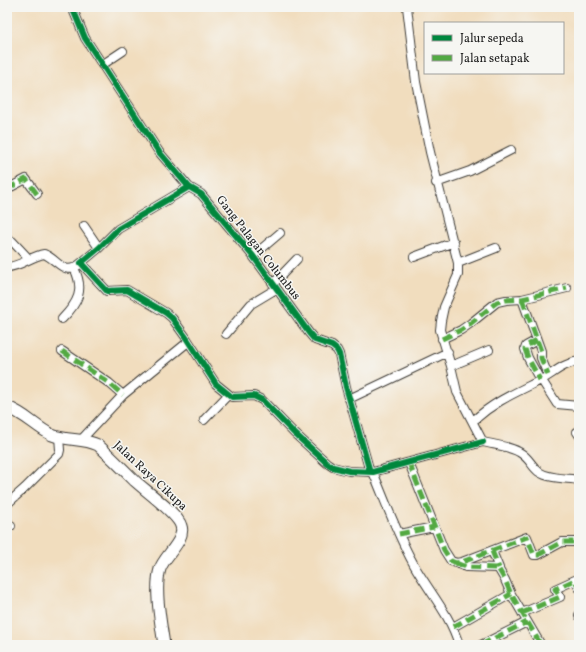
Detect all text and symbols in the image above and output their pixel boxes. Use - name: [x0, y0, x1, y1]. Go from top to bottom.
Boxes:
- legend: [424, 22, 564, 74]
- text: Jalur sepeda: [460, 31, 524, 47]
- text: Jalan setapak: [460, 51, 530, 67]
- street label: Gang Palagan Columbus: [212, 193, 304, 303]
- street label: Jalan Raya Cikupa: [110, 438, 190, 514]

